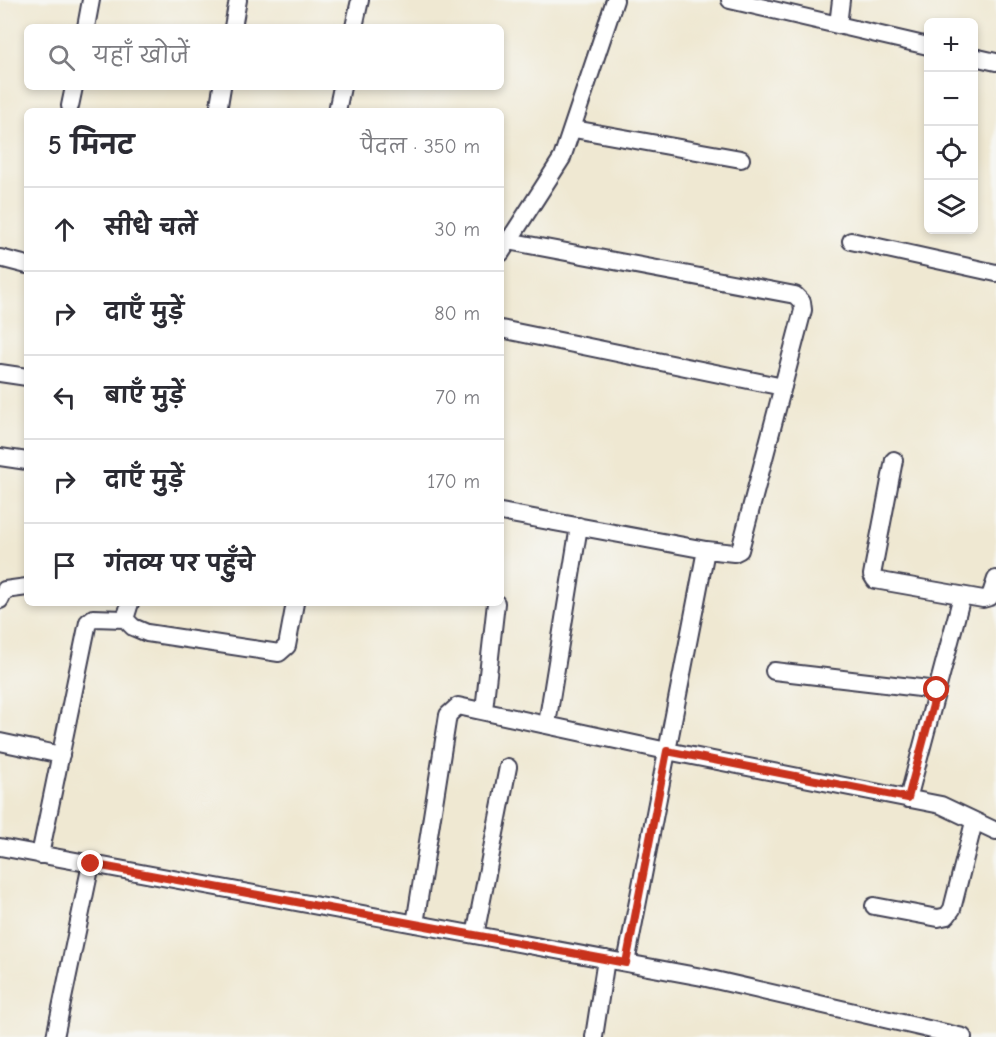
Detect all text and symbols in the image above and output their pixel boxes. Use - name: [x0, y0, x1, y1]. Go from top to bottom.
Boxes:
- map controls: [924, 18, 978, 234]
- button: +: [924, 18, 978, 72]
- search box: [24, 24, 504, 90]
- icon: search: [45, 41, 78, 74]
- text: यहाँ खोजें: [93, 43, 189, 69]
- button: −: [924, 72, 978, 126]
- button: locate: [924, 126, 978, 180]
- text: 5 मिनट: [48, 131, 134, 161]
- text: पैदल · 350 m: [361, 135, 480, 158]
- button: layers: [924, 180, 978, 234]
- icon: ahead: [48, 213, 81, 246]
- text: सीधे चलें: [105, 215, 197, 241]
- text: 30 m: [434, 218, 480, 241]
- icon: right: [48, 297, 81, 330]
- text: दाएँ मुड़ें: [105, 299, 184, 325]
- text: 80 m: [434, 302, 480, 325]
- icon: left: [48, 381, 81, 414]
- text: बाएँ मुड़ें: [105, 383, 184, 409]
- text: 70 m: [435, 386, 480, 409]
- icon: right: [48, 465, 81, 498]
- text: दाएँ मुड़ें: [105, 467, 184, 493]
- text: 170 m: [427, 470, 480, 493]
- icon: arrive: [48, 549, 81, 582]
- text: गंतव्य पर पहुँचे: [105, 551, 254, 577]
- route start: [923, 676, 949, 702]
- route end: [77, 850, 103, 876]

